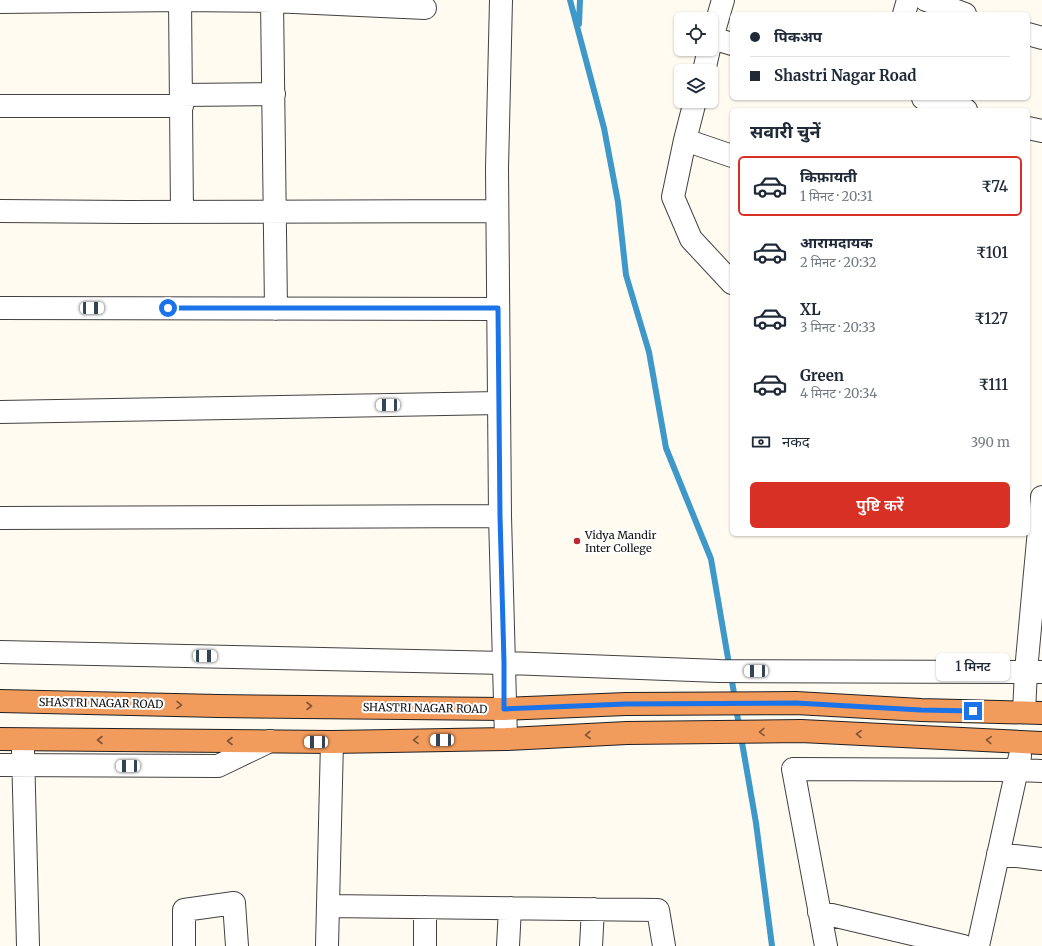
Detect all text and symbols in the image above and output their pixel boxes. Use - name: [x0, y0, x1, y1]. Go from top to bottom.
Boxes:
- map controls: [674, 12, 718, 108]
- button: locate: [674, 12, 718, 56]
- text: पिकअप: [774, 27, 822, 46]
- button: layers: [674, 64, 718, 108]
- text: Shastri Nagar Road: [774, 66, 917, 85]
- text: सवारी चुनें: [750, 120, 821, 143]
- text: किफ़ायती: [800, 167, 857, 186]
- icon: car: [752, 168, 788, 204]
- text: ₹74: [981, 177, 1008, 196]
- text: 1 मिनट · 20:31: [800, 188, 873, 205]
- text: आरामदायक: [800, 233, 873, 252]
- icon: car: [752, 234, 788, 270]
- text: ₹101: [976, 243, 1008, 262]
- text: 2 मिनट · 20:32: [800, 254, 876, 271]
- route start: [159, 299, 177, 317]
- icon: car: [752, 300, 788, 336]
- text: XL: [800, 300, 821, 319]
- car: [80, 302, 104, 314]
- text: ₹127: [974, 309, 1008, 328]
- text: 3 मिनट · 20:33: [800, 319, 876, 336]
- icon: car: [752, 366, 788, 402]
- text: Green: [800, 366, 844, 385]
- text: ₹111: [978, 375, 1008, 394]
- text: 4 मिनट · 20:34: [800, 385, 877, 402]
- car: [376, 399, 400, 411]
- icon: cash: [750, 431, 772, 453]
- text: नकद: [782, 432, 810, 451]
- text: 390 m: [971, 434, 1010, 451]
- button: पुष्टि करें: [750, 482, 1010, 528]
- place label: Vidya Mandir Inter College: [584, 528, 656, 555]
- marker: Vidya Mandir Inter College: [572, 536, 582, 546]
- car: [193, 650, 217, 662]
- callout: 1 मिनट: [936, 653, 1010, 681]
- text: 1 मिनट: [955, 658, 991, 675]
- car: [744, 665, 768, 677]
- street label: SHASTRI NAGAR ROAD: [39, 695, 163, 711]
- one-way arrow: [176, 700, 182, 709]
- street label: SHASTRI NAGAR ROAD: [363, 700, 487, 716]
- one-way arrow: [306, 702, 312, 710]
- route end: [964, 702, 982, 720]
- one-way arrow: [759, 727, 765, 736]
- one-way arrow: [856, 730, 862, 738]
- one-way arrow: [585, 731, 591, 739]
- car: [430, 734, 454, 746]
- one-way arrow: [97, 736, 103, 744]
- car: [304, 736, 328, 748]
- one-way arrow: [413, 736, 419, 744]
- one-way arrow: [986, 736, 992, 745]
- one-way arrow: [227, 737, 233, 745]
- car: [116, 760, 140, 772]

